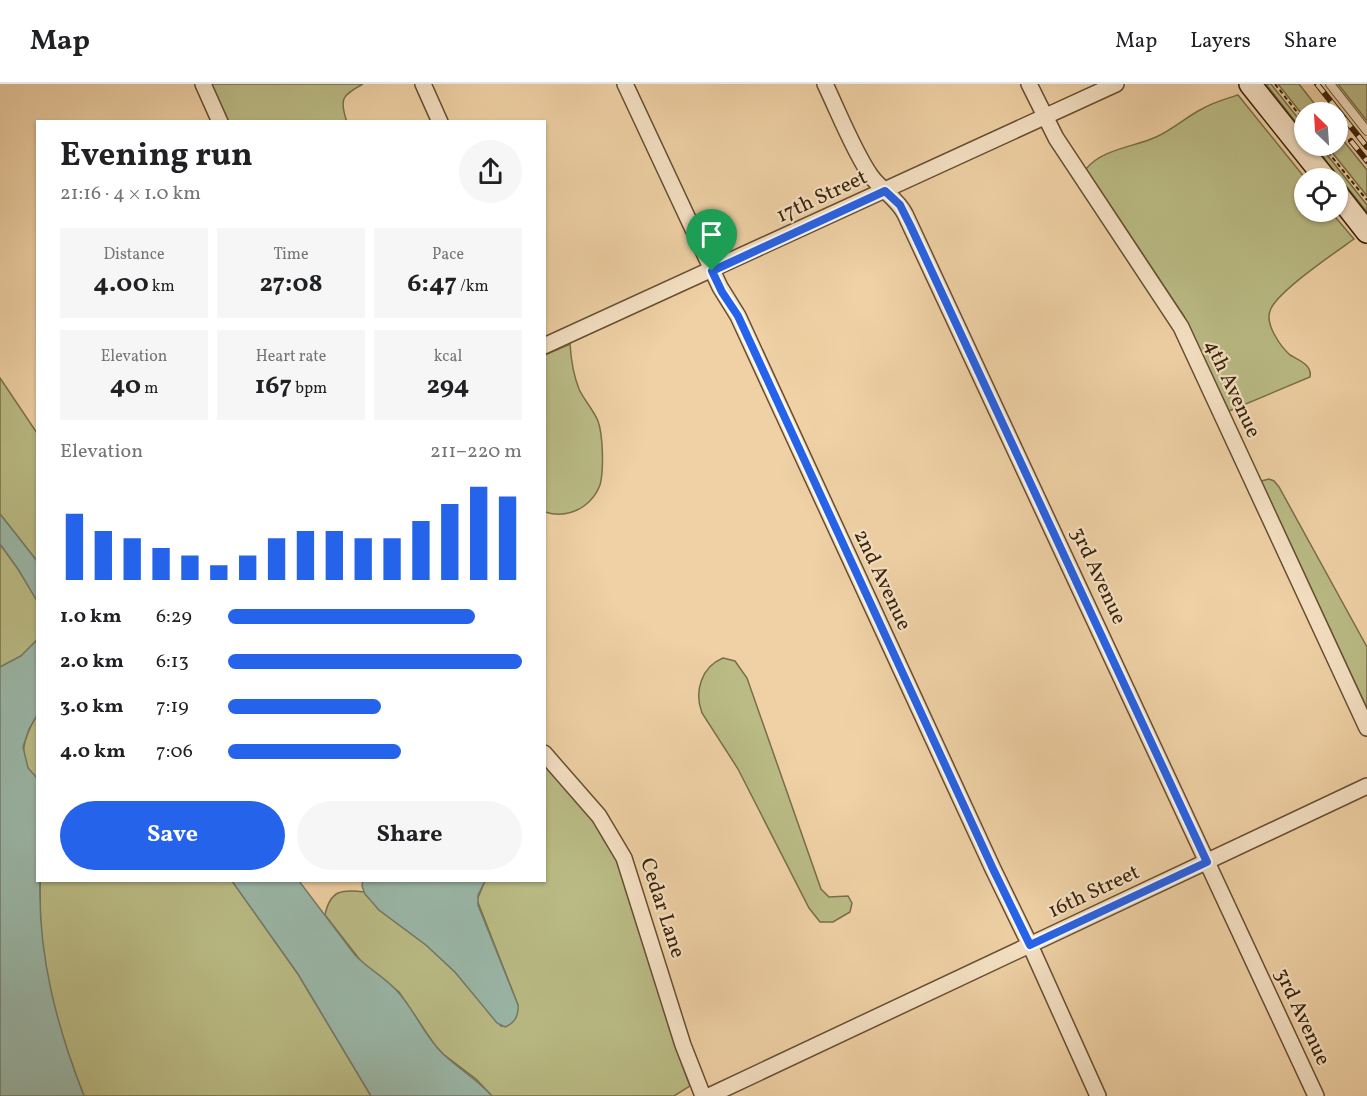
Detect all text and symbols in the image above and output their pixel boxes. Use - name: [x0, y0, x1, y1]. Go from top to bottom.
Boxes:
- text: Map: [30, 22, 90, 61]
- text: Map: [1115, 27, 1157, 56]
- text: Layers: [1190, 27, 1251, 56]
- text: Share: [1284, 27, 1337, 56]
- north arrow: [1294, 102, 1348, 156]
- map controls: [1294, 102, 1348, 222]
- text: Evening run: [60, 134, 253, 180]
- button: share: [459, 140, 522, 203]
- street label: 17th Street: [772, 163, 872, 231]
- button: locate: [1294, 168, 1348, 222]
- text: 21:16 · 4 × 1.0 km: [60, 180, 201, 208]
- pin: [686, 209, 737, 271]
- icon: arrive: [695, 218, 728, 251]
- text: Distance: [103, 244, 165, 266]
- text: Time: [273, 244, 309, 266]
- text: Pace: [432, 244, 464, 266]
- text: 4.00: [93, 266, 149, 302]
- text: 27:08: [259, 266, 323, 302]
- text: 6:47: [407, 266, 457, 302]
- text: km: [149, 276, 175, 298]
- text: /km: [457, 276, 489, 298]
- street label: 4th Avenue: [1197, 335, 1267, 443]
- text: Elevation: [101, 346, 167, 368]
- text: Heart rate: [256, 346, 326, 368]
- text: kcal: [434, 346, 462, 368]
- text: 40: [110, 368, 141, 404]
- text: 167: [255, 368, 292, 404]
- text: 294: [426, 368, 470, 404]
- text: m: [141, 378, 158, 400]
- text: bpm: [292, 378, 327, 400]
- text: Elevation: [60, 438, 143, 466]
- text: 211–220 m: [430, 438, 522, 466]
- street label: 3rd Avenue: [1063, 523, 1133, 629]
- street label: 2nd Avenue: [846, 525, 918, 635]
- text: 1.0 km: [60, 603, 122, 631]
- text: 6:29: [156, 603, 192, 631]
- text: 2.0 km: [60, 648, 124, 676]
- text: 6:13: [156, 648, 189, 676]
- text: 3.0 km: [60, 693, 124, 721]
- text: 7:19: [156, 693, 189, 721]
- text: 4.0 km: [60, 738, 126, 766]
- text: 7:06: [156, 738, 193, 766]
- button: Save: [60, 801, 285, 870]
- button: Share: [297, 801, 522, 870]
- street label: Cedar Lane: [632, 854, 692, 962]
- street label: 16th Street: [1044, 858, 1144, 926]
- street label: 3rd Avenue: [1267, 964, 1337, 1070]

